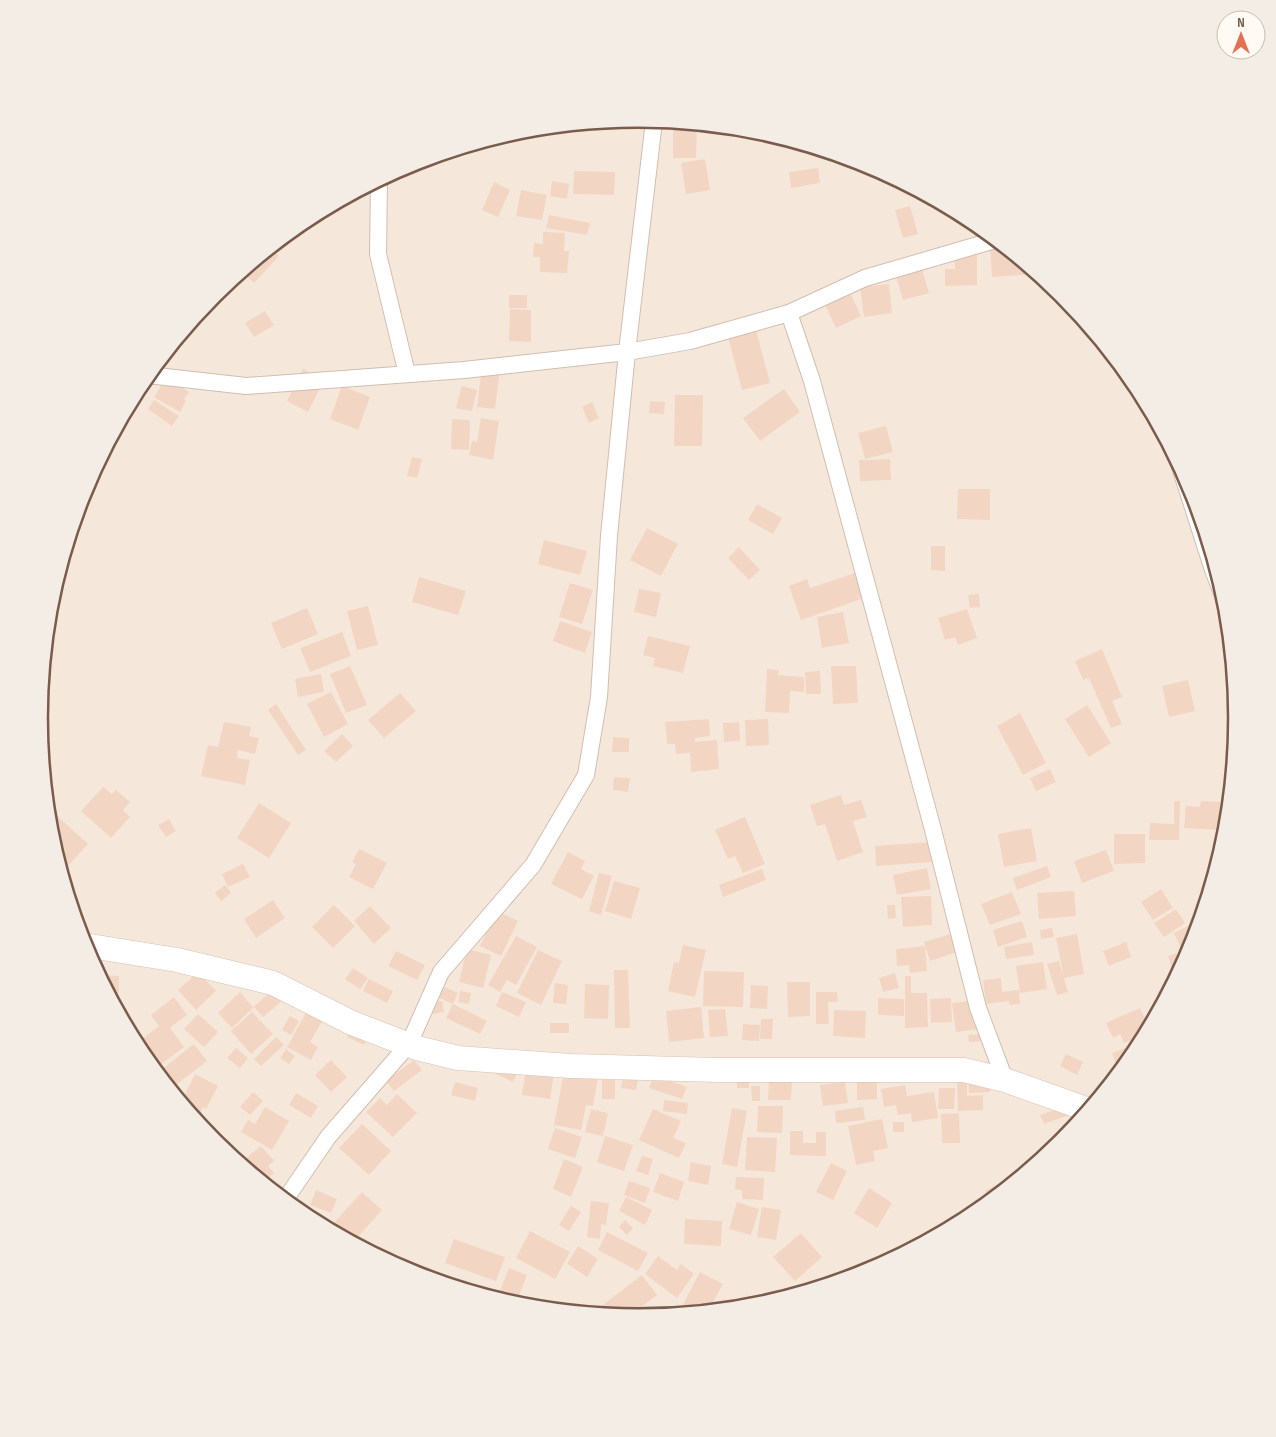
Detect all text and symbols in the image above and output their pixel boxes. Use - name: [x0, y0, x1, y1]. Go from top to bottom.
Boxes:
- north arrow: [1216, 10, 1266, 60]
- text: N: [1237, 14, 1245, 31]

